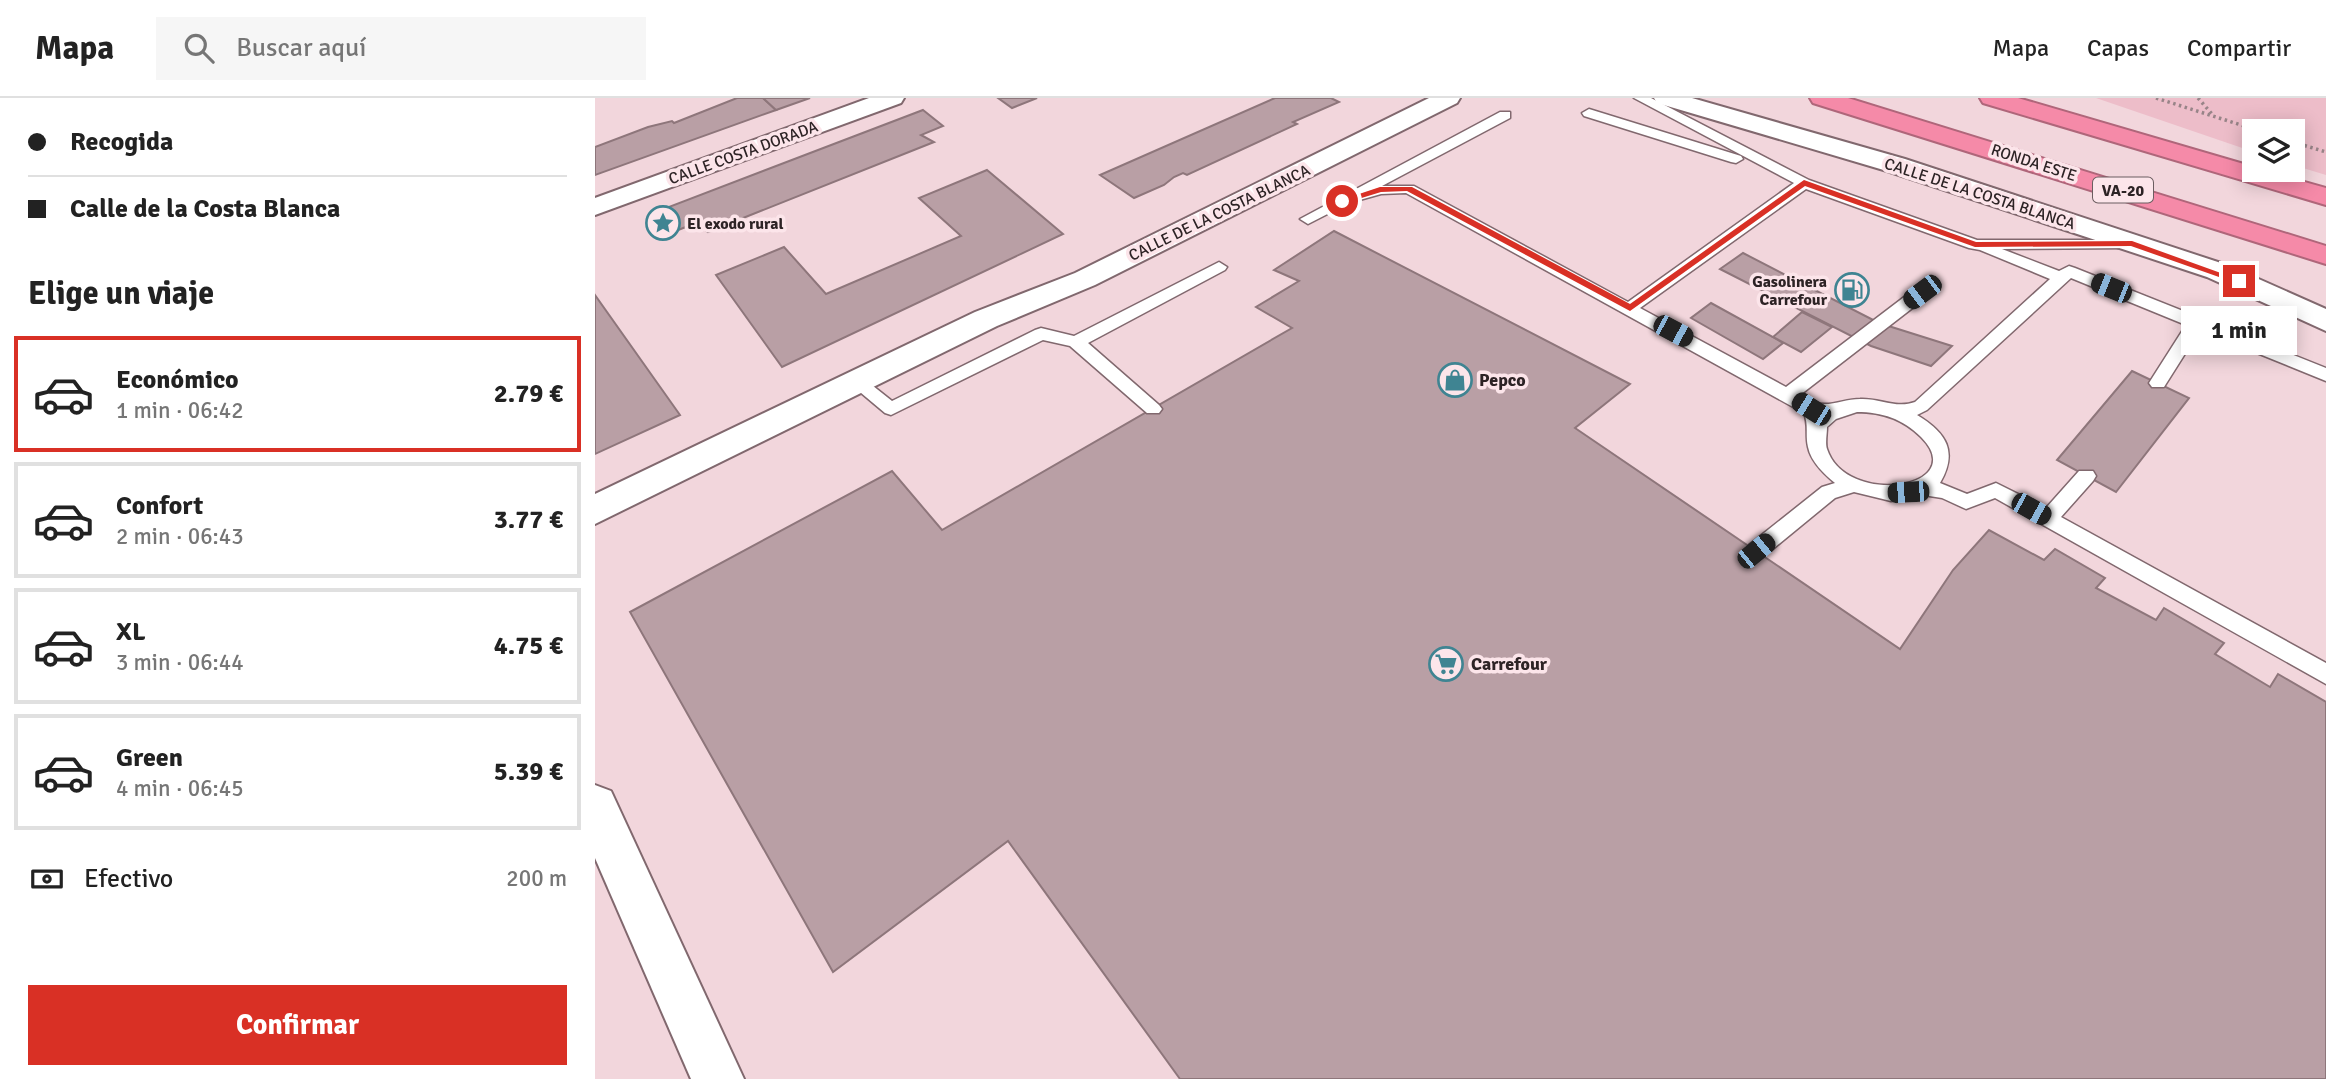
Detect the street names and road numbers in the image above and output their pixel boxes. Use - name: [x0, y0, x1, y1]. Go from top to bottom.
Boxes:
- street label: CALLE COSTA DORADA: [666, 117, 821, 189]
- street label: RONDA ESTE: [1988, 140, 2079, 186]
- street label: CALLE DE LA COSTA BLANCA: [1882, 154, 2078, 234]
- street label: CALLE DE LA COSTA BLANCA: [1125, 160, 1314, 266]
- road number: VA-20: [2093, 178, 2153, 202]

